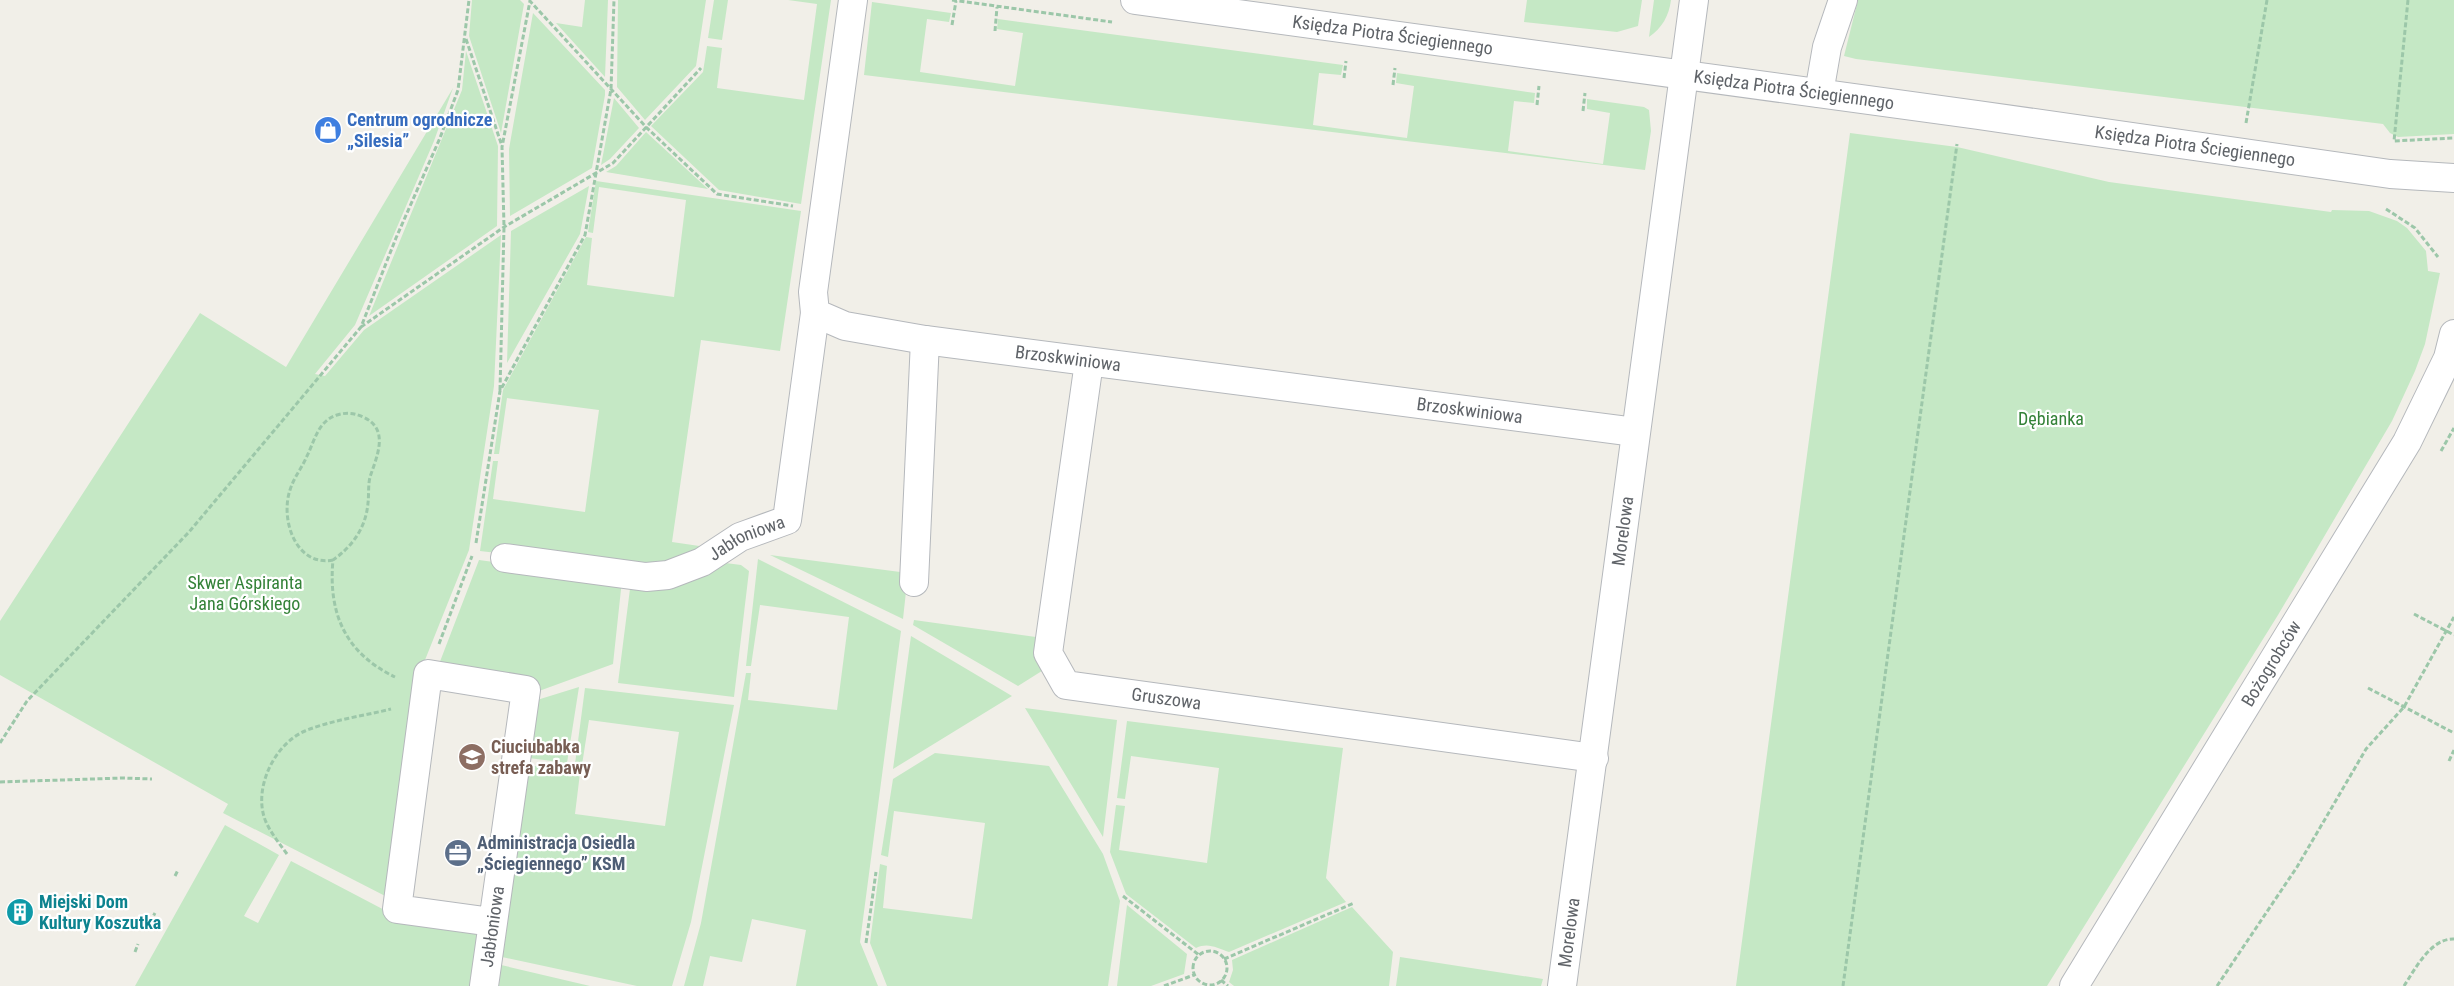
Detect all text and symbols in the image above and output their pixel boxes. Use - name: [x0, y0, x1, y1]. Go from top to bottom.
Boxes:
- street label: Księdza Piotra Ściegiennego: [1291, 11, 1494, 59]
- street label: Księdza Piotra Ściegiennego: [1692, 65, 1896, 113]
- place label: Centrum ogrodnicze „Silesia”: [347, 109, 493, 151]
- shop icon: Centrum ogrodnicze „Silesia”: [313, 115, 343, 145]
- street label: Księdza Piotra Ściegiennego: [2093, 121, 2297, 170]
- street label: Brzoskwiniowa: [1014, 341, 1122, 375]
- street label: Brzoskwiniowa: [1416, 393, 1524, 427]
- park label: Dębianka: [2018, 408, 2084, 429]
- street label: Morelowa: [1607, 495, 1637, 567]
- street label: Jabłoniowa: [704, 511, 787, 565]
- park label: Skwer Aspiranta Jana Górskiego: [187, 572, 303, 614]
- street label: Bożogrobców: [2237, 616, 2305, 710]
- street label: Gruszowa: [1130, 683, 1203, 714]
- place label: Ciuciubabka strefa zabawy: [491, 736, 591, 778]
- school or university icon: Ciuciubabka strefa zabawy: [457, 742, 487, 772]
- place label: Administracja Osiedla „Ściegiennego” KSM: [477, 832, 635, 874]
- office icon: Administracja Osiedla „Ściegiennego” KSM: [443, 838, 473, 868]
- street label: Jabłoniowa: [476, 884, 508, 969]
- place label: Miejski Dom Kultury Koszutka: [39, 891, 161, 933]
- street label: Morelowa: [1554, 896, 1584, 968]
- building icon: Miejski Dom Kultury Koszutka: [5, 897, 35, 927]

